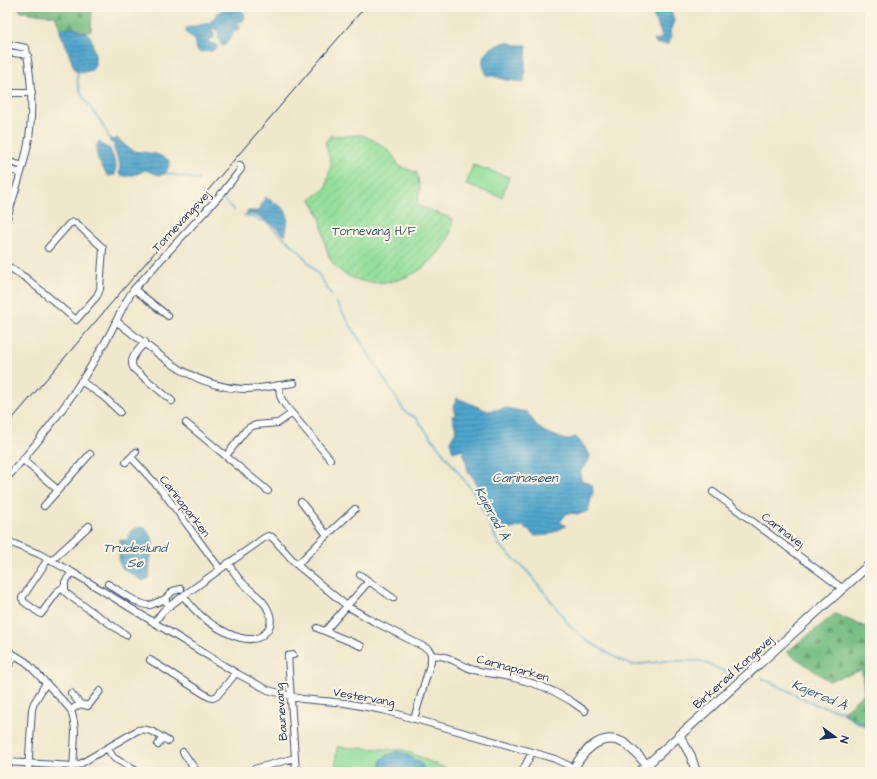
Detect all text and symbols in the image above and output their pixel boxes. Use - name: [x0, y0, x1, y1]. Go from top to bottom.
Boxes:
- street label: Tornevangsvej: [148, 186, 216, 257]
- park label: Tornevang H/F: [332, 223, 417, 241]
- water label: Carinasøen: [492, 469, 559, 487]
- street label: Carinaparken: [155, 472, 214, 541]
- water label: Kajerød Å: [470, 483, 515, 545]
- street label: Carinavej: [758, 509, 808, 553]
- water label: Trudeslund Sø: [103, 539, 169, 572]
- street label: Birkerød Kongevej: [689, 631, 778, 714]
- street label: Carinaparken: [475, 651, 551, 686]
- water label: Kajerød Å: [789, 675, 852, 715]
- street label: Baunevang: [271, 682, 293, 741]
- street label: Vestervang: [331, 684, 396, 712]
- north arrow: [815, 717, 855, 757]
- text: N: [836, 734, 852, 745]

